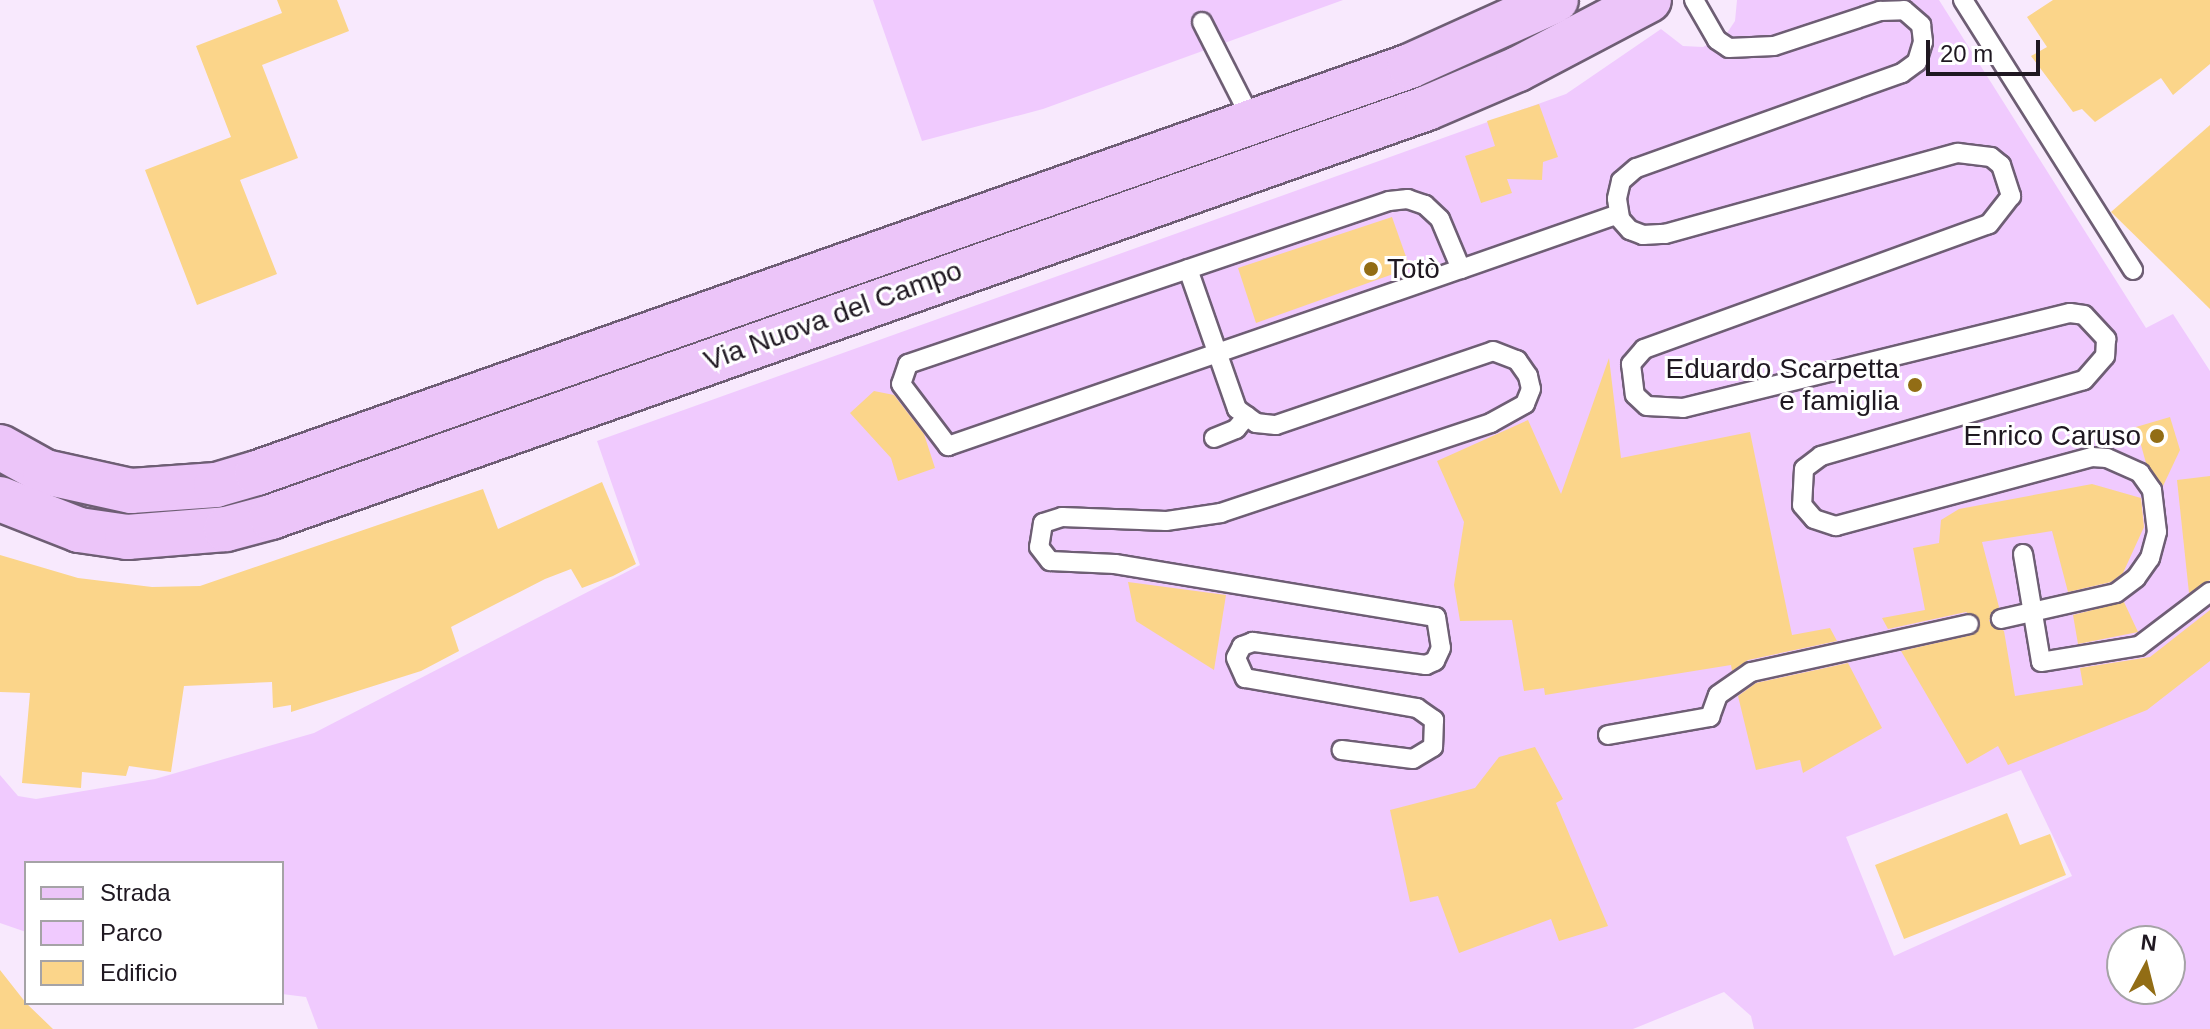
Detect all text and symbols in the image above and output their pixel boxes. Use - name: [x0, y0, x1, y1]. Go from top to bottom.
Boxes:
- scale bar: [1930, 24, 2044, 74]
- text: 20 m: [1940, 40, 1993, 67]
- place label: Totò: [1387, 252, 1440, 286]
- street label: Via Nuova del Campo: [700, 254, 966, 378]
- marker: Totò: [1362, 260, 1380, 278]
- place label: Eduardo Scarpetta e famiglia: [1666, 352, 1899, 418]
- marker: Eduardo Scarpetta e famiglia: [1906, 376, 1924, 394]
- place label: Enrico Caruso: [1964, 419, 2141, 453]
- marker: Enrico Caruso: [2148, 427, 2166, 445]
- legend: [24, 861, 284, 1005]
- text: Strada: [100, 879, 171, 906]
- text: Parco: [100, 919, 163, 946]
- north arrow: [2106, 925, 2186, 1005]
- text: N: [2139, 929, 2158, 956]
- text: Edificio: [100, 959, 177, 986]

